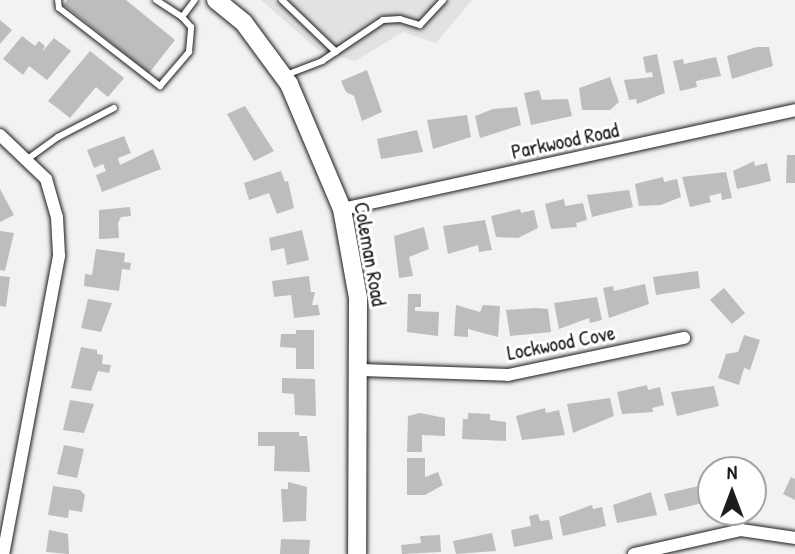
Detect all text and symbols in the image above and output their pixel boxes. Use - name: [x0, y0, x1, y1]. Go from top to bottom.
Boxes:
- street label: Parkwood Road: [509, 117, 621, 165]
- street label: Coleman Road: [348, 200, 392, 308]
- street label: Lockwood Cove: [505, 320, 617, 366]
- north arrow: [697, 456, 767, 526]
- text: N: [727, 459, 737, 485]

